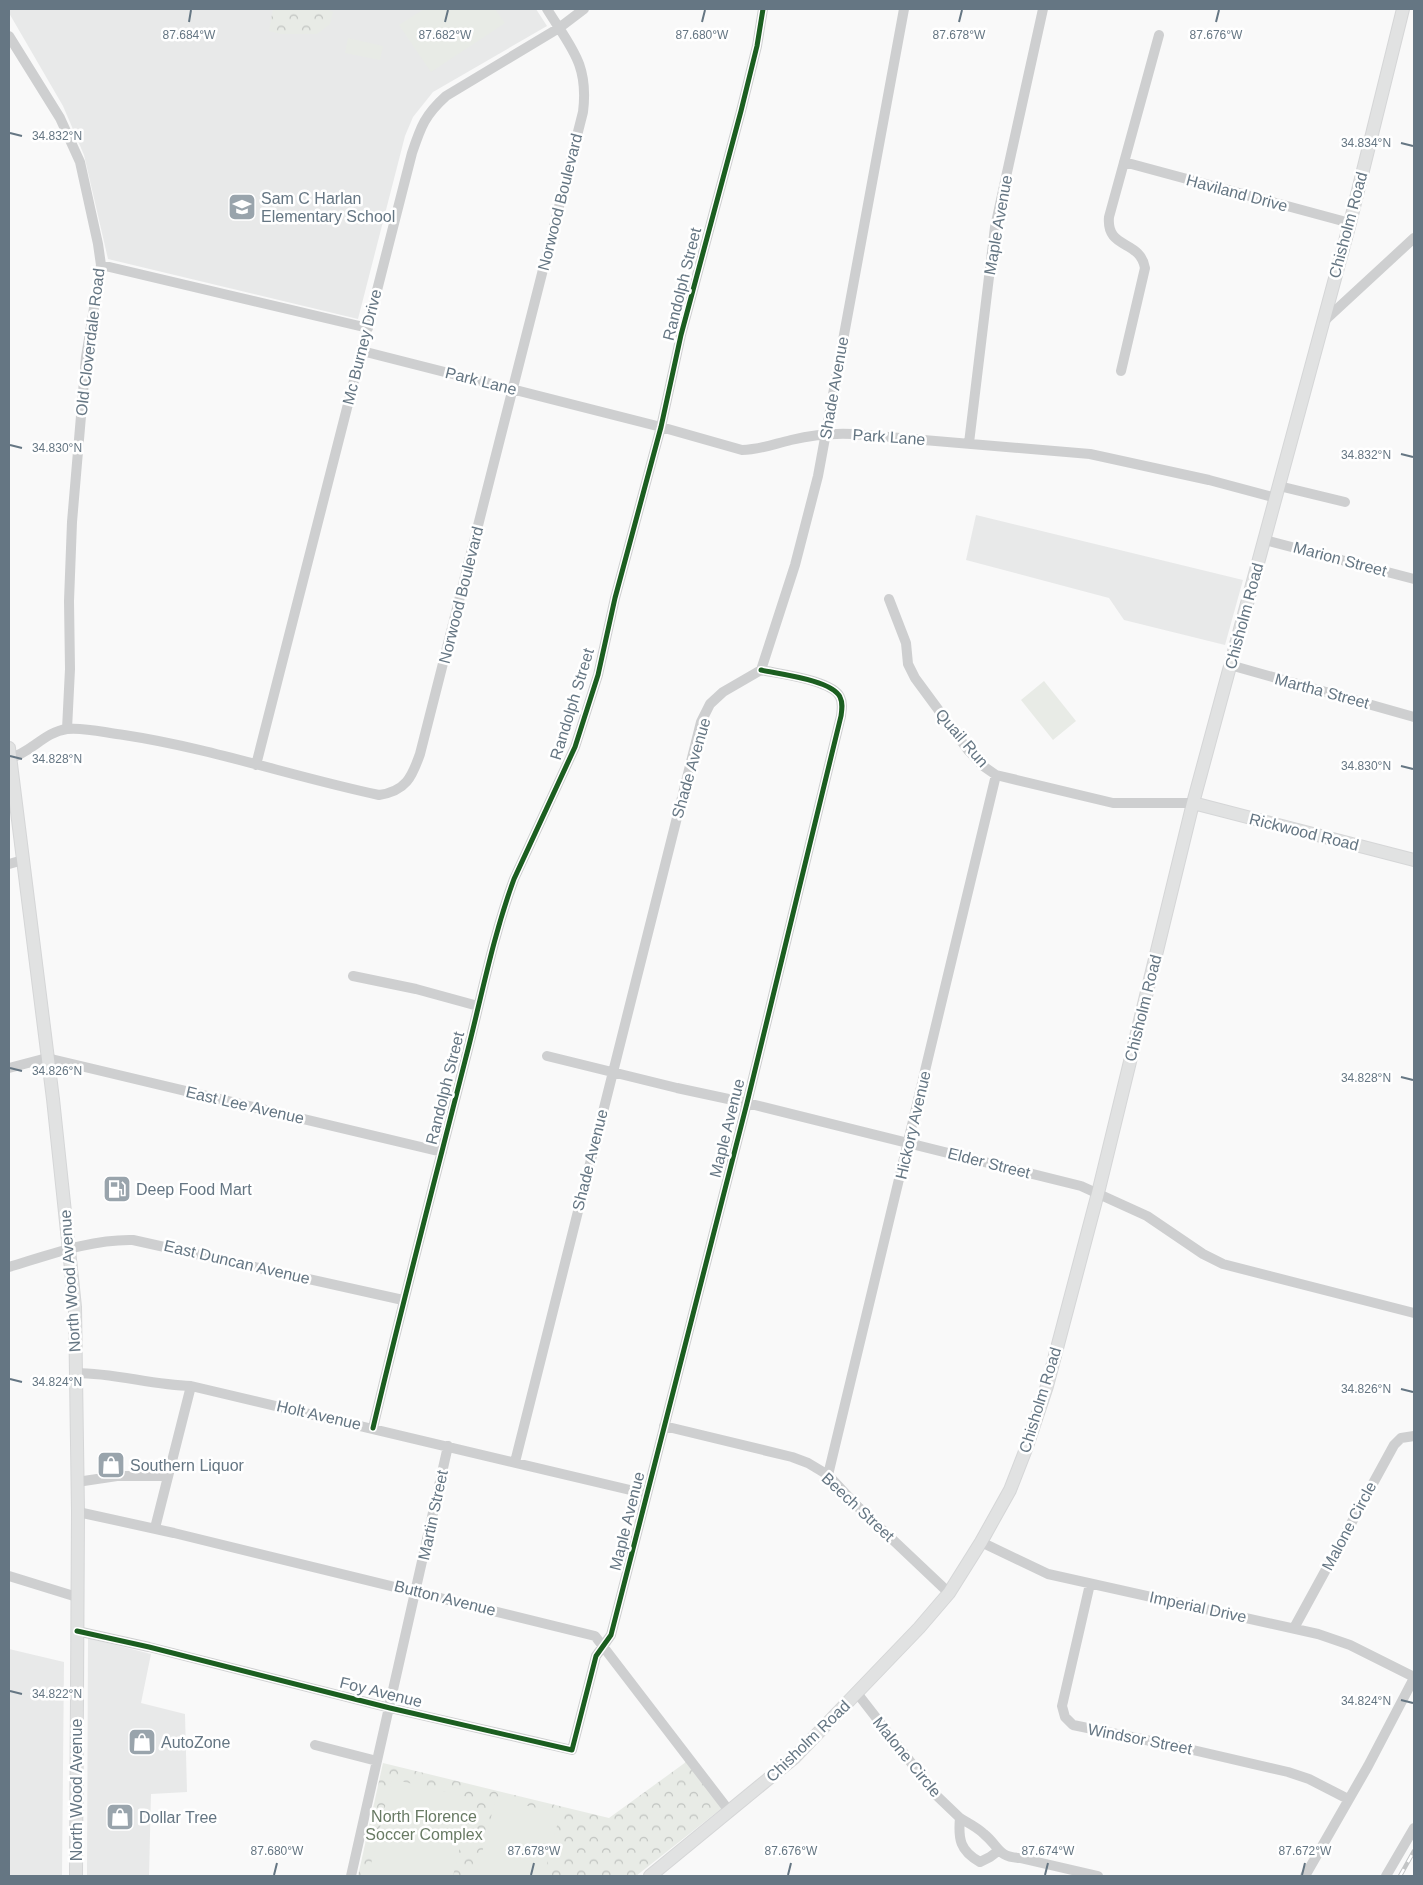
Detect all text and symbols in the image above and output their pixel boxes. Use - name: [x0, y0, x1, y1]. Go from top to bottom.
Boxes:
- text: 87.684°W: [163, 28, 216, 42]
- text: 87.682°W: [419, 28, 472, 42]
- text: 87.680°W: [676, 28, 729, 42]
- text: 87.678°W: [933, 28, 986, 42]
- text: 87.676°W: [1190, 28, 1243, 42]
- text: 34.832°N: [32, 129, 82, 143]
- street label: Norwood Boulevard: [535, 132, 585, 272]
- text: 34.834°N: [1341, 136, 1391, 150]
- street label: Chisholm Road: [1326, 170, 1370, 280]
- street label: Haviland Drive: [1185, 171, 1290, 215]
- street label: Maple Avenue: [981, 174, 1015, 276]
- place label: Sam C Harlan Elementary School: [261, 190, 395, 225]
- school or university icon: Sam C Harlan Elementary School: [227, 192, 257, 222]
- street label: Randolph Street: [660, 225, 704, 342]
- street label: Old Cloverdale Road: [73, 267, 107, 417]
- street label: Mc Burney Drive: [339, 287, 385, 406]
- street label: Shade Avenue: [817, 335, 851, 441]
- street label: Park Lane: [444, 364, 519, 398]
- street label: Park Lane: [852, 426, 926, 448]
- text: 34.830°N: [32, 441, 82, 455]
- text: 34.832°N: [1341, 448, 1391, 462]
- street label: Norwood Boulevard: [436, 525, 486, 665]
- street label: Marion Street: [1291, 538, 1389, 580]
- street label: Chisholm Road: [1222, 561, 1266, 671]
- street label: Randolph Street: [547, 646, 597, 762]
- street label: Martha Street: [1273, 670, 1372, 712]
- street label: Quail Run: [932, 706, 992, 770]
- street label: Shade Avenue: [669, 716, 714, 820]
- text: 34.828°N: [32, 752, 82, 766]
- text: 34.830°N: [1341, 759, 1391, 773]
- street label: Rickwood Road: [1248, 810, 1360, 854]
- street label: Chisholm Road: [1122, 953, 1164, 1063]
- street label: Randolph Street: [423, 1029, 467, 1146]
- text: 34.826°N: [32, 1064, 82, 1078]
- street label: Hickory Avenue: [892, 1069, 934, 1181]
- text: 34.828°N: [1341, 1071, 1391, 1085]
- street label: Maple Avenue: [707, 1077, 748, 1179]
- street label: East Lee Avenue: [184, 1083, 306, 1127]
- street label: Shade Avenue: [569, 1107, 611, 1212]
- street label: Elder Street: [946, 1145, 1033, 1182]
- fuel station icon: Deep Food Mart: [102, 1174, 132, 1204]
- place label: Deep Food Mart: [136, 1181, 252, 1198]
- street label: North Wood Avenue: [57, 1209, 83, 1353]
- street label: East Duncan Avenue: [162, 1237, 312, 1287]
- street label: Chisholm Road: [1016, 1345, 1064, 1455]
- text: 34.824°N: [32, 1375, 82, 1389]
- text: 34.826°N: [1341, 1382, 1391, 1396]
- street label: Holt Avenue: [275, 1397, 363, 1433]
- shop icon: Southern Liquor: [96, 1450, 126, 1480]
- place label: Southern Liquor: [130, 1457, 245, 1474]
- street label: Martin Street: [415, 1468, 451, 1562]
- street label: Beech Street: [818, 1469, 898, 1545]
- street label: Maple Avenue: [607, 1470, 648, 1572]
- street label: Malone Circle: [1319, 1479, 1380, 1573]
- street label: Button Avenue: [393, 1577, 498, 1619]
- street label: Imperial Drive: [1148, 1588, 1248, 1626]
- street label: Foy Avenue: [338, 1674, 424, 1710]
- text: 34.822°N: [32, 1687, 82, 1701]
- text: 34.824°N: [1341, 1694, 1391, 1708]
- street label: Chisholm Road: [763, 1697, 853, 1785]
- street label: Malone Circle: [870, 1714, 944, 1800]
- street label: North Wood Avenue: [68, 1719, 85, 1861]
- street label: Windsor Street: [1086, 1721, 1194, 1758]
- shop icon: AutoZone: [127, 1727, 157, 1757]
- place label: AutoZone: [161, 1734, 230, 1751]
- shop icon: Dollar Tree: [105, 1802, 135, 1832]
- park label: North Florence Soccer Complex: [365, 1808, 483, 1843]
- place label: Dollar Tree: [139, 1809, 217, 1826]
- text: 87.680°W: [251, 1844, 304, 1858]
- text: 87.678°W: [508, 1844, 561, 1858]
- text: 87.676°W: [765, 1844, 818, 1858]
- text: 87.674°W: [1022, 1844, 1075, 1858]
- text: 87.672°W: [1279, 1844, 1332, 1858]

